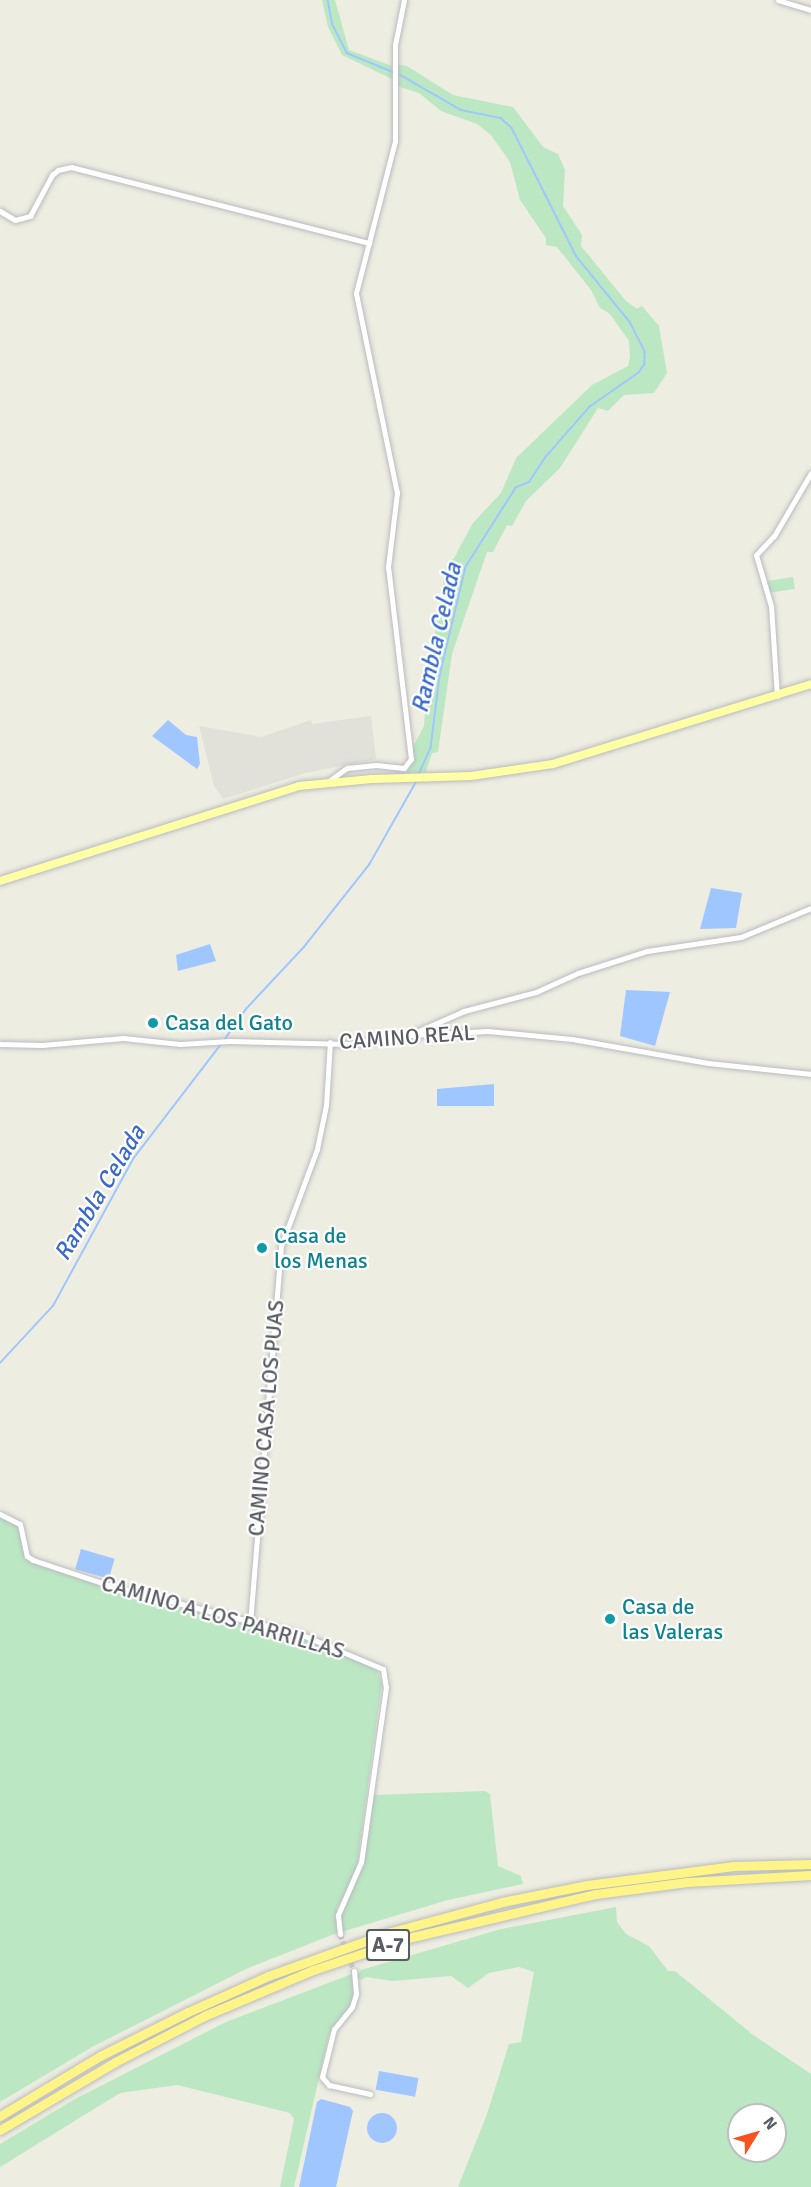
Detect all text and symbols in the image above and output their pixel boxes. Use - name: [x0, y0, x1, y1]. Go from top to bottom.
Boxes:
- water label: Rambla Celada: [406, 560, 468, 716]
- place label: Casa del Gato: [165, 1010, 293, 1036]
- marker: Casa del Gato: [146, 1016, 160, 1030]
- street label: CAMINO REAL: [338, 1019, 476, 1055]
- water label: Rambla Celada: [48, 1120, 152, 1266]
- place label: Casa de los Menas: [274, 1222, 368, 1274]
- marker: Casa de los Menas: [255, 1241, 269, 1255]
- street label: CAMINO CASA LOS PUAS: [243, 1299, 289, 1537]
- street label: CAMINO A LOS PARRILLAS: [98, 1570, 348, 1664]
- place label: Casa de las Valeras: [622, 1593, 723, 1645]
- marker: Casa de las Valeras: [603, 1612, 617, 1626]
- road number: A-7: [366, 1927, 410, 1963]
- north arrow: [727, 2103, 787, 2163]
- text: N: [758, 2113, 781, 2134]

